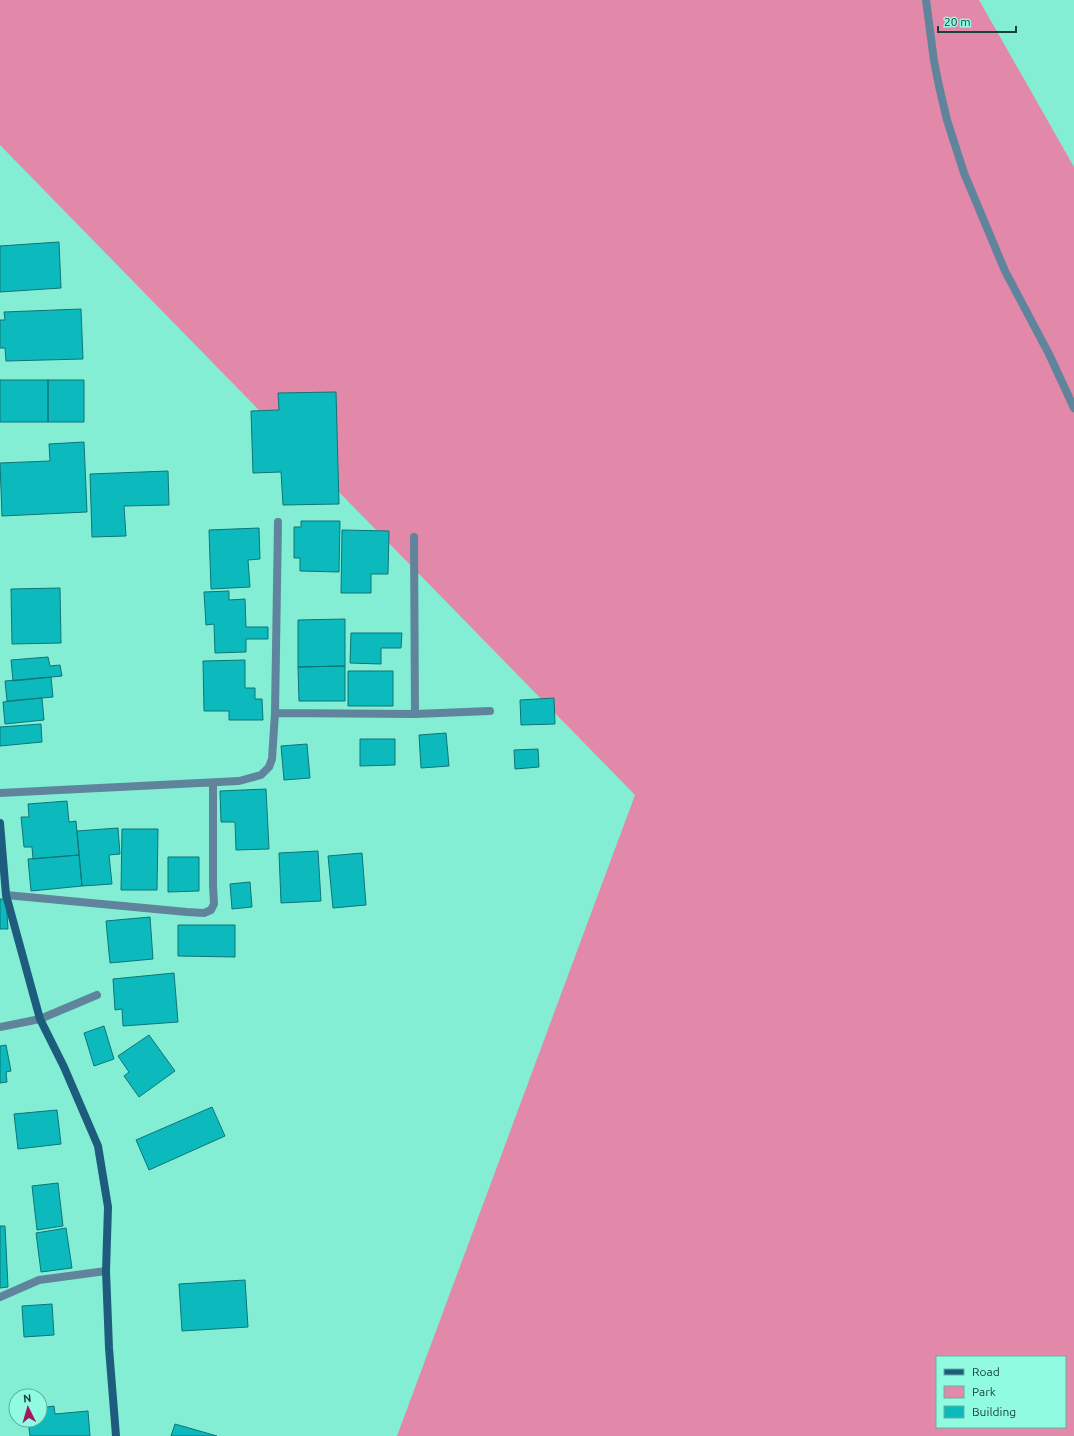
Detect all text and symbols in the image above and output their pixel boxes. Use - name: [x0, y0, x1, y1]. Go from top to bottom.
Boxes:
- scale bar: [938, 8, 1016, 34]
- text: 20 m: [944, 15, 971, 28]
- legend: [936, 1356, 1066, 1428]
- text: Road: [972, 1365, 1000, 1378]
- text: Park: [972, 1385, 996, 1398]
- north arrow: [8, 1388, 48, 1428]
- text: N: [23, 1392, 32, 1404]
- text: Building: [972, 1405, 1016, 1418]

